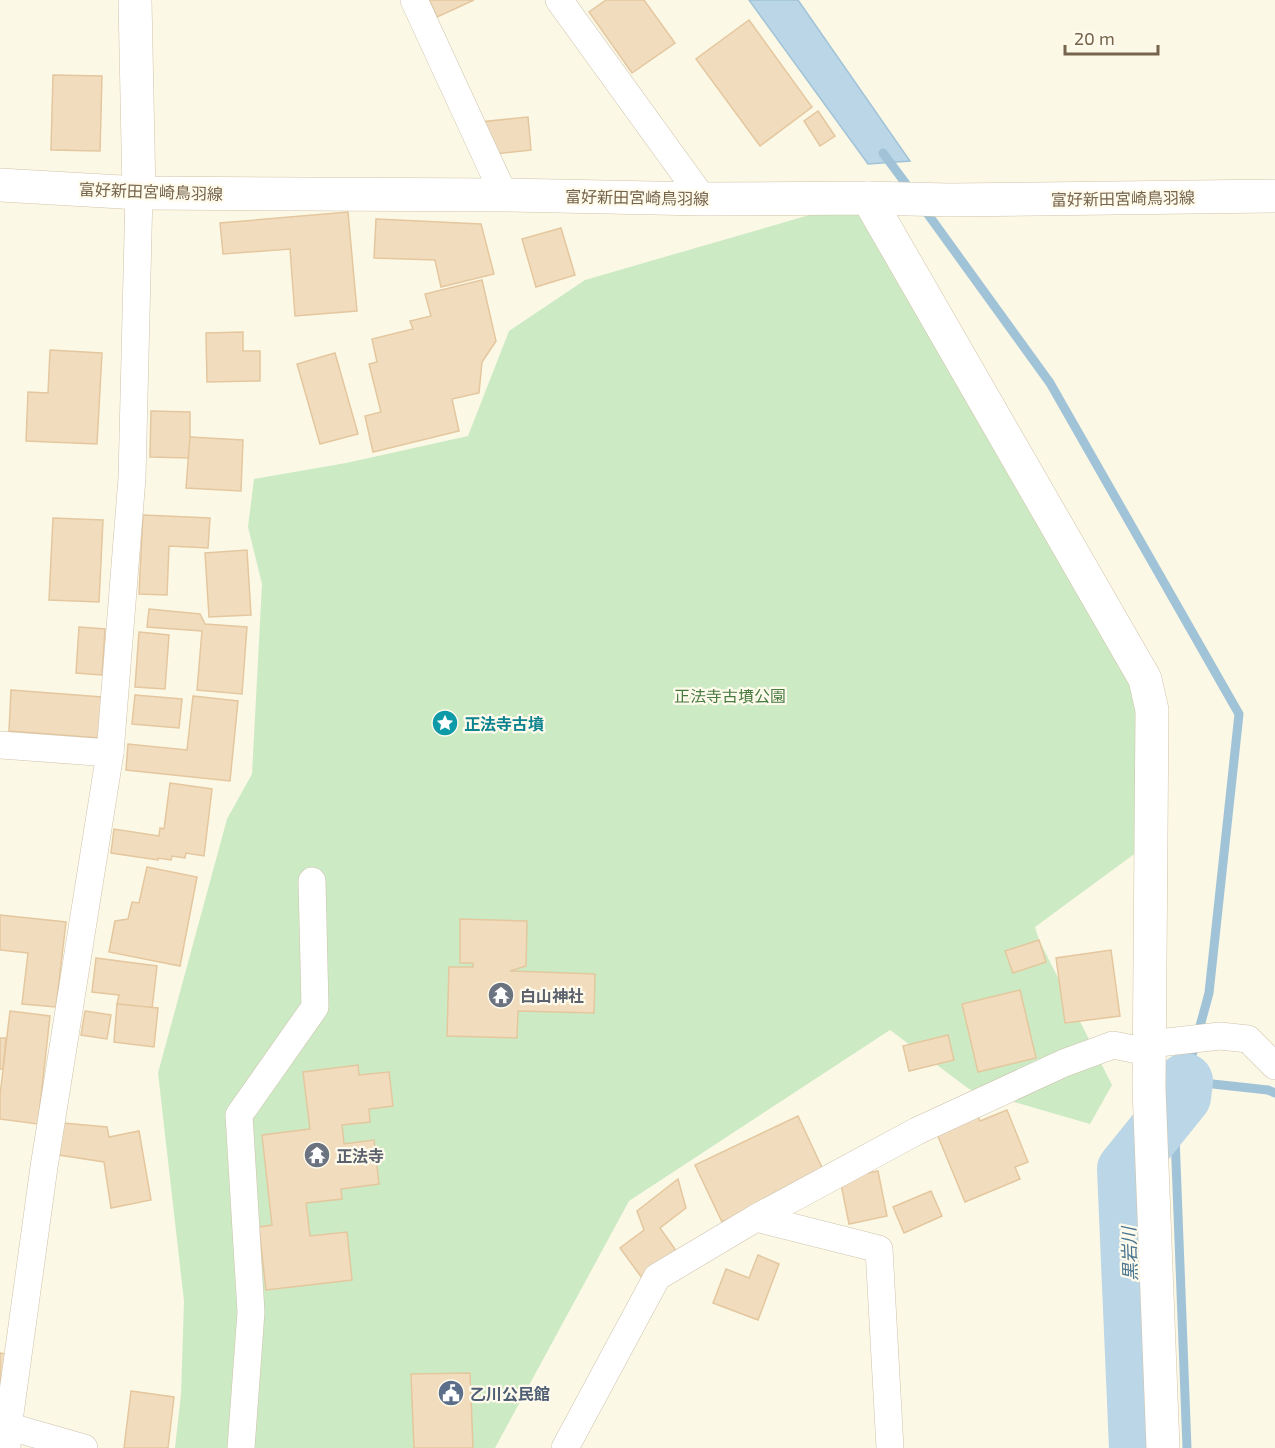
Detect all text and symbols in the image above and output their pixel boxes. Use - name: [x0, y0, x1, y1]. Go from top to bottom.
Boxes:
- scale bar: [1065, 18, 1158, 56]
- text: 20 m: [1074, 27, 1115, 49]
- street label: 富好新田宮崎鳥羽線: [79, 179, 223, 203]
- street label: 富好新田宮崎鳥羽線: [565, 186, 709, 208]
- street label: 富好新田宮崎鳥羽線: [1051, 187, 1195, 209]
- park label: 正法寺古墳公園: [674, 686, 786, 705]
- place icon: 正法寺古墳: [430, 708, 460, 738]
- place label: 正法寺古墳: [464, 714, 544, 733]
- temple icon: 白山神社: [486, 980, 516, 1010]
- place label: 白山神社: [520, 986, 584, 1005]
- temple icon: 正法寺: [302, 1140, 332, 1170]
- place label: 正法寺: [336, 1146, 384, 1165]
- water label: 黒岩川: [1117, 1225, 1141, 1281]
- public building icon: 乙川公民館: [436, 1378, 466, 1408]
- place label: 乙川公民館: [470, 1384, 550, 1403]

